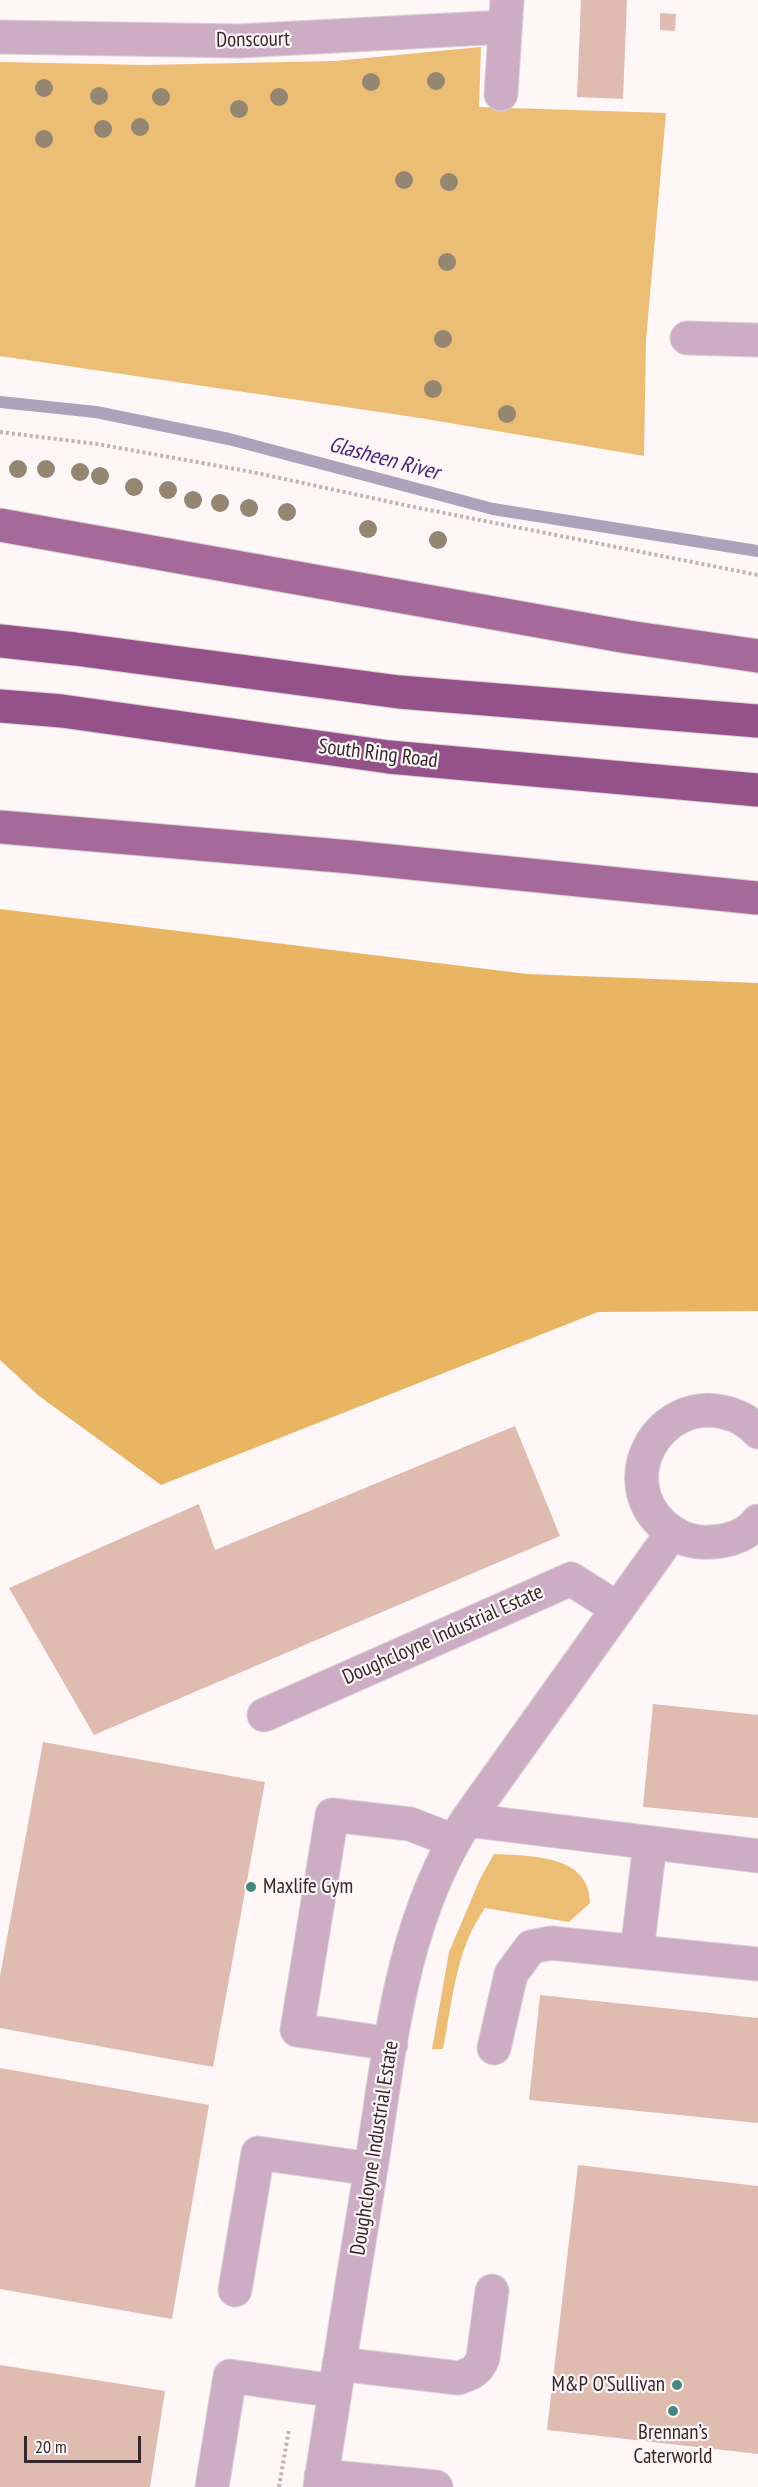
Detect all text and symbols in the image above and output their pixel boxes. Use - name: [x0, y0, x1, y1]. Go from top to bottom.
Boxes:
- street label: Donscourt: [216, 27, 290, 53]
- water label: Glasheen River: [326, 432, 442, 486]
- street label: South Ring Road: [317, 734, 439, 774]
- street label: Doughcloyne Industrial Estate: [339, 1579, 547, 1691]
- place label: Maxlife Gym: [263, 1874, 353, 1900]
- marker: Maxlife Gym: [244, 1880, 258, 1894]
- street label: Doughcloyne Industrial Estate: [346, 2039, 404, 2257]
- place label: M&P O’Sullivan: [551, 2372, 665, 2398]
- marker: M&P O’Sullivan: [670, 2378, 684, 2392]
- marker: Brennan’s Caterworld: [666, 2404, 680, 2418]
- place label: Brennan’s Caterworld: [634, 2420, 712, 2470]
- scale bar: [27, 2424, 144, 2462]
- text: 20 m: [35, 2435, 67, 2458]

